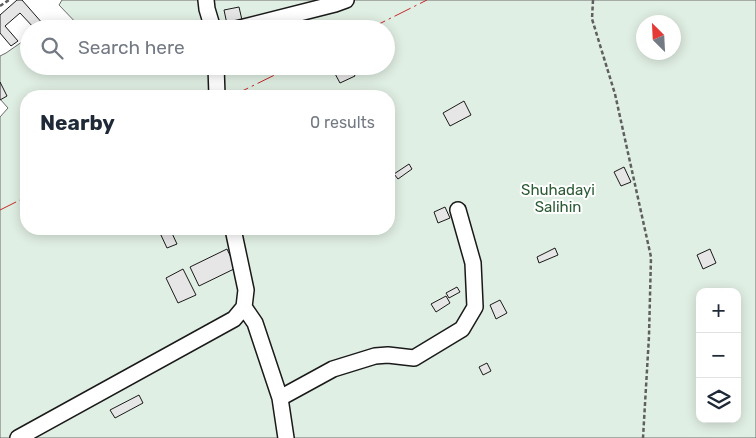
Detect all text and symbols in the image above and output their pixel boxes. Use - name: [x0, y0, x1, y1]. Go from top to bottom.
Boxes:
- north arrow: [636, 15, 681, 60]
- search box: [20, 20, 395, 75]
- icon: search: [38, 34, 66, 62]
- text: Search here: [78, 36, 185, 59]
- text: Nearby: [40, 110, 115, 135]
- text: 0 results: [310, 113, 375, 132]
- park label: Shuhadayi Salihin: [521, 181, 595, 216]
- map controls: [696, 288, 741, 423]
- button: +: [696, 288, 741, 333]
- button: −: [696, 333, 741, 378]
- button: layers: [696, 378, 741, 423]

